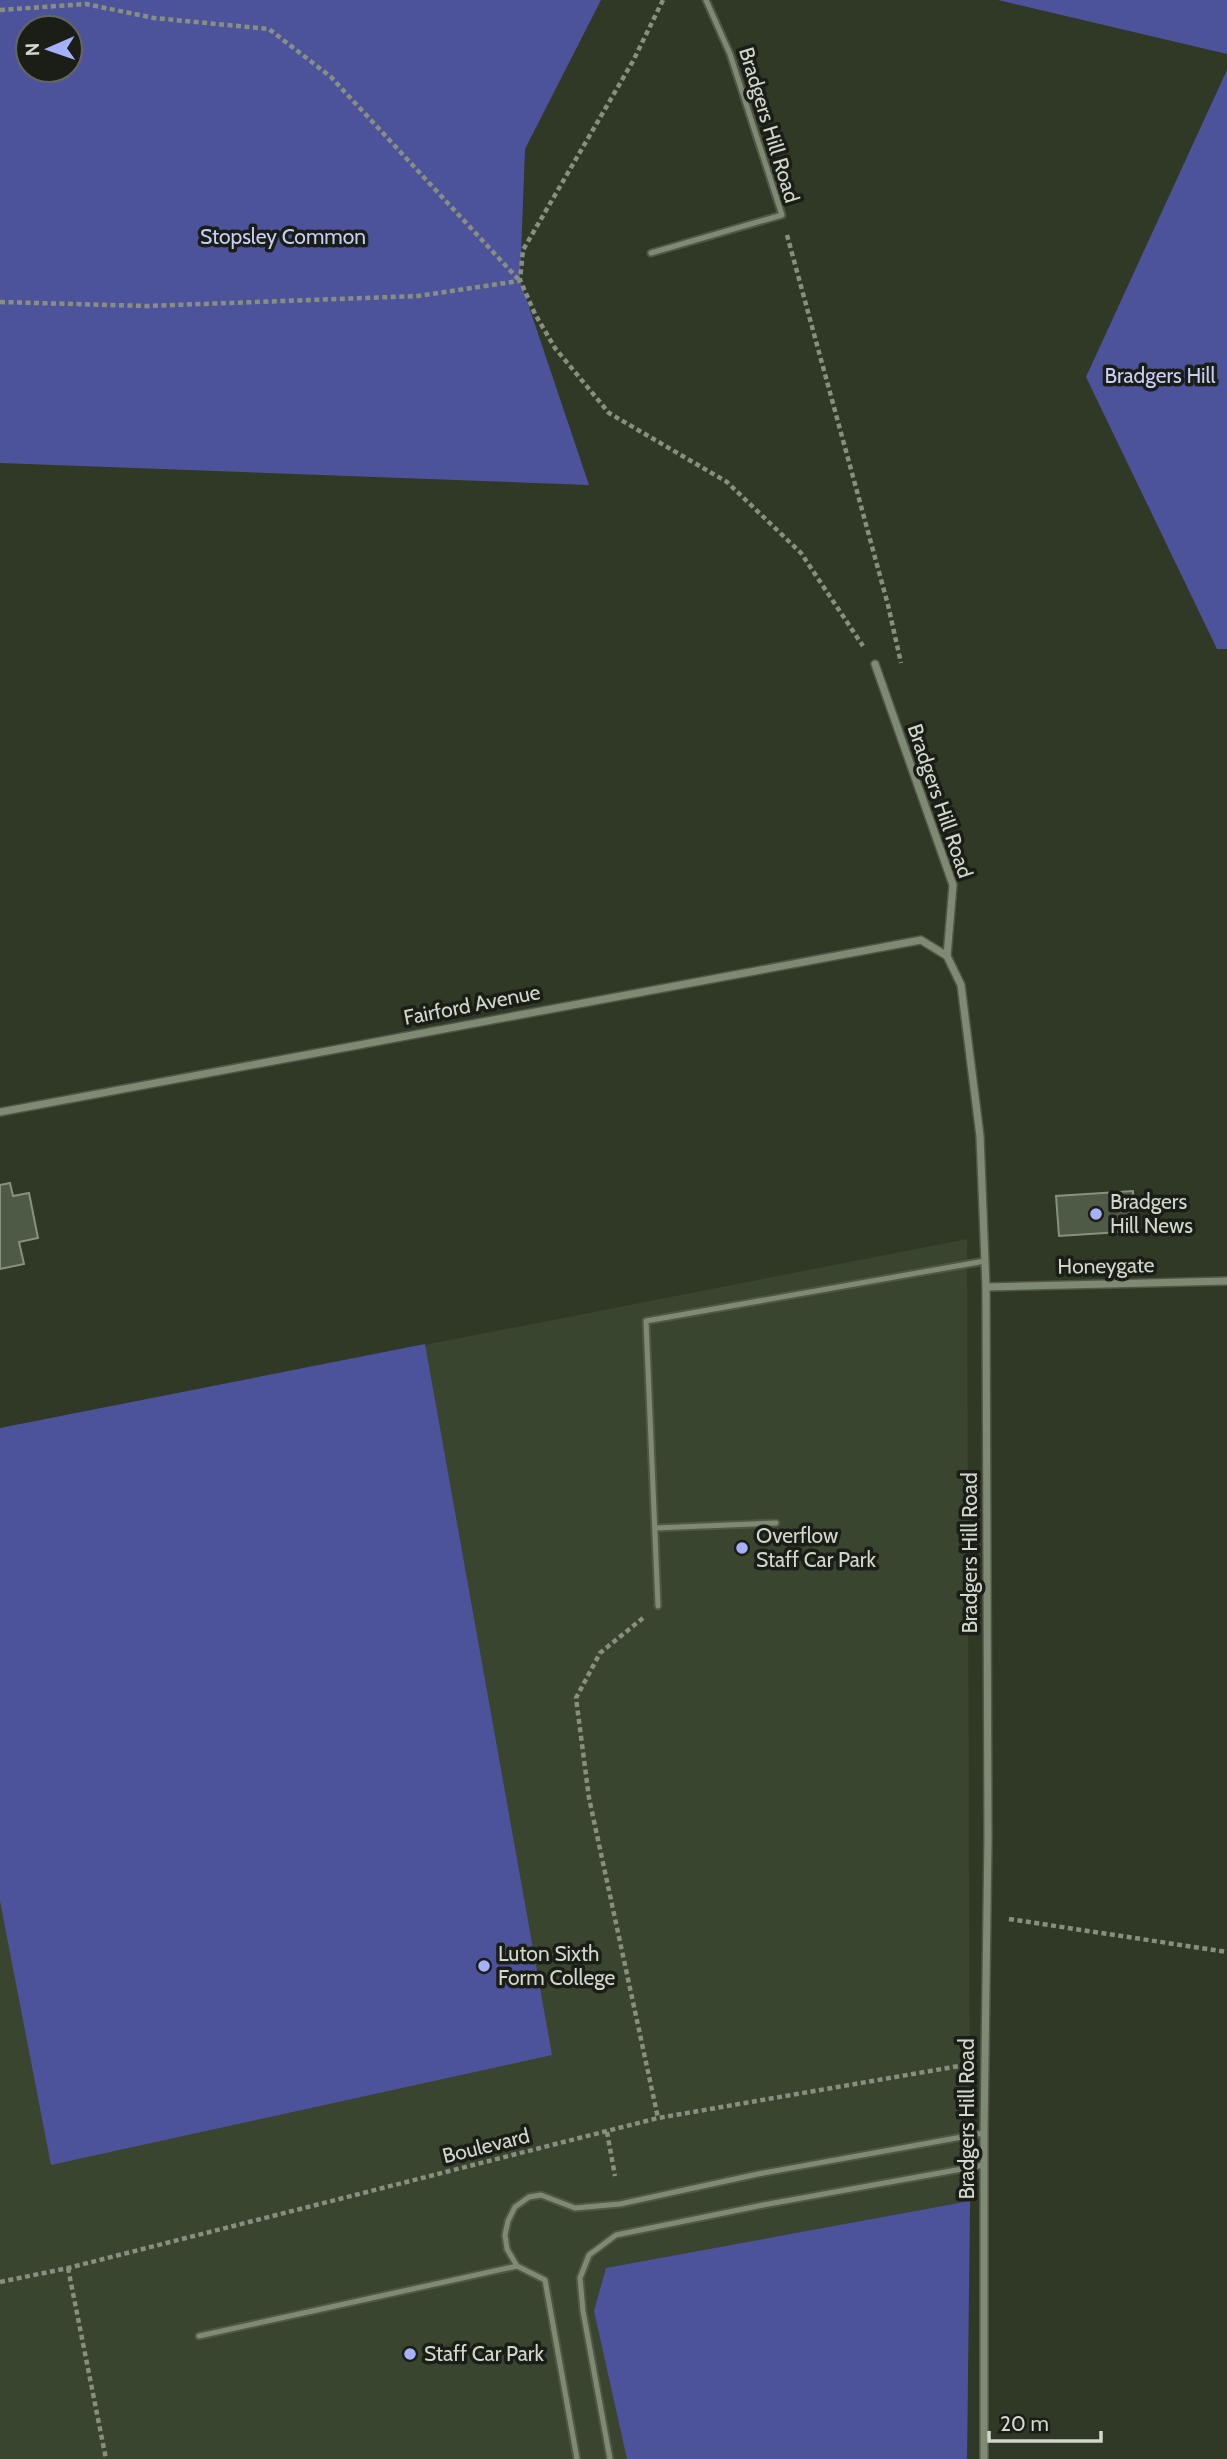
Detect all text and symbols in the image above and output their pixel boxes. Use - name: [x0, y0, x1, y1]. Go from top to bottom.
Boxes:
- north arrow: [14, 14, 84, 84]
- text: N: [21, 42, 44, 57]
- street label: Bradgers Hill Road: [734, 44, 805, 206]
- park label: Stopsley Common: [200, 224, 366, 249]
- park label: Bradgers Hill: [1105, 363, 1215, 388]
- street label: Bradgers Hill Road: [902, 721, 979, 881]
- street label: Fairford Avenue: [401, 979, 543, 1030]
- place label: Bradgers Hill News: [1110, 1189, 1193, 1238]
- marker: Bradgers Hill News: [1088, 1206, 1104, 1222]
- street label: Honeygate: [1057, 1252, 1155, 1279]
- street label: Bradgers Hill Road: [957, 1472, 982, 1634]
- place label: Overflow Staff Car Park: [756, 1523, 876, 1572]
- marker: Overflow Staff Car Park: [734, 1540, 750, 1556]
- place label: Luton Sixth Form College: [498, 1941, 616, 1990]
- marker: Luton Sixth Form College: [476, 1958, 492, 1974]
- street label: Bradgers Hill Road: [954, 2038, 979, 2200]
- street label: Boulevard: [440, 2123, 532, 2168]
- place label: Staff Car Park: [424, 2341, 544, 2366]
- marker: Staff Car Park: [402, 2346, 418, 2362]
- scale bar: [989, 2400, 1101, 2444]
- text: 20 m: [1000, 2411, 1049, 2436]

